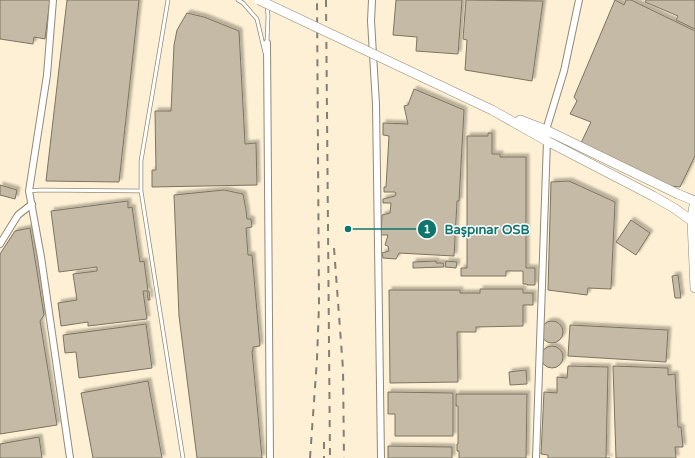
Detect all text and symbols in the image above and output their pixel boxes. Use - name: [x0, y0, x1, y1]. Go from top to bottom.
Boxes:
- callout: Başpınar OSB: [417, 216, 538, 242]
- text: 1: [423, 222, 431, 236]
- text: Başpınar OSB: [444, 222, 530, 238]

